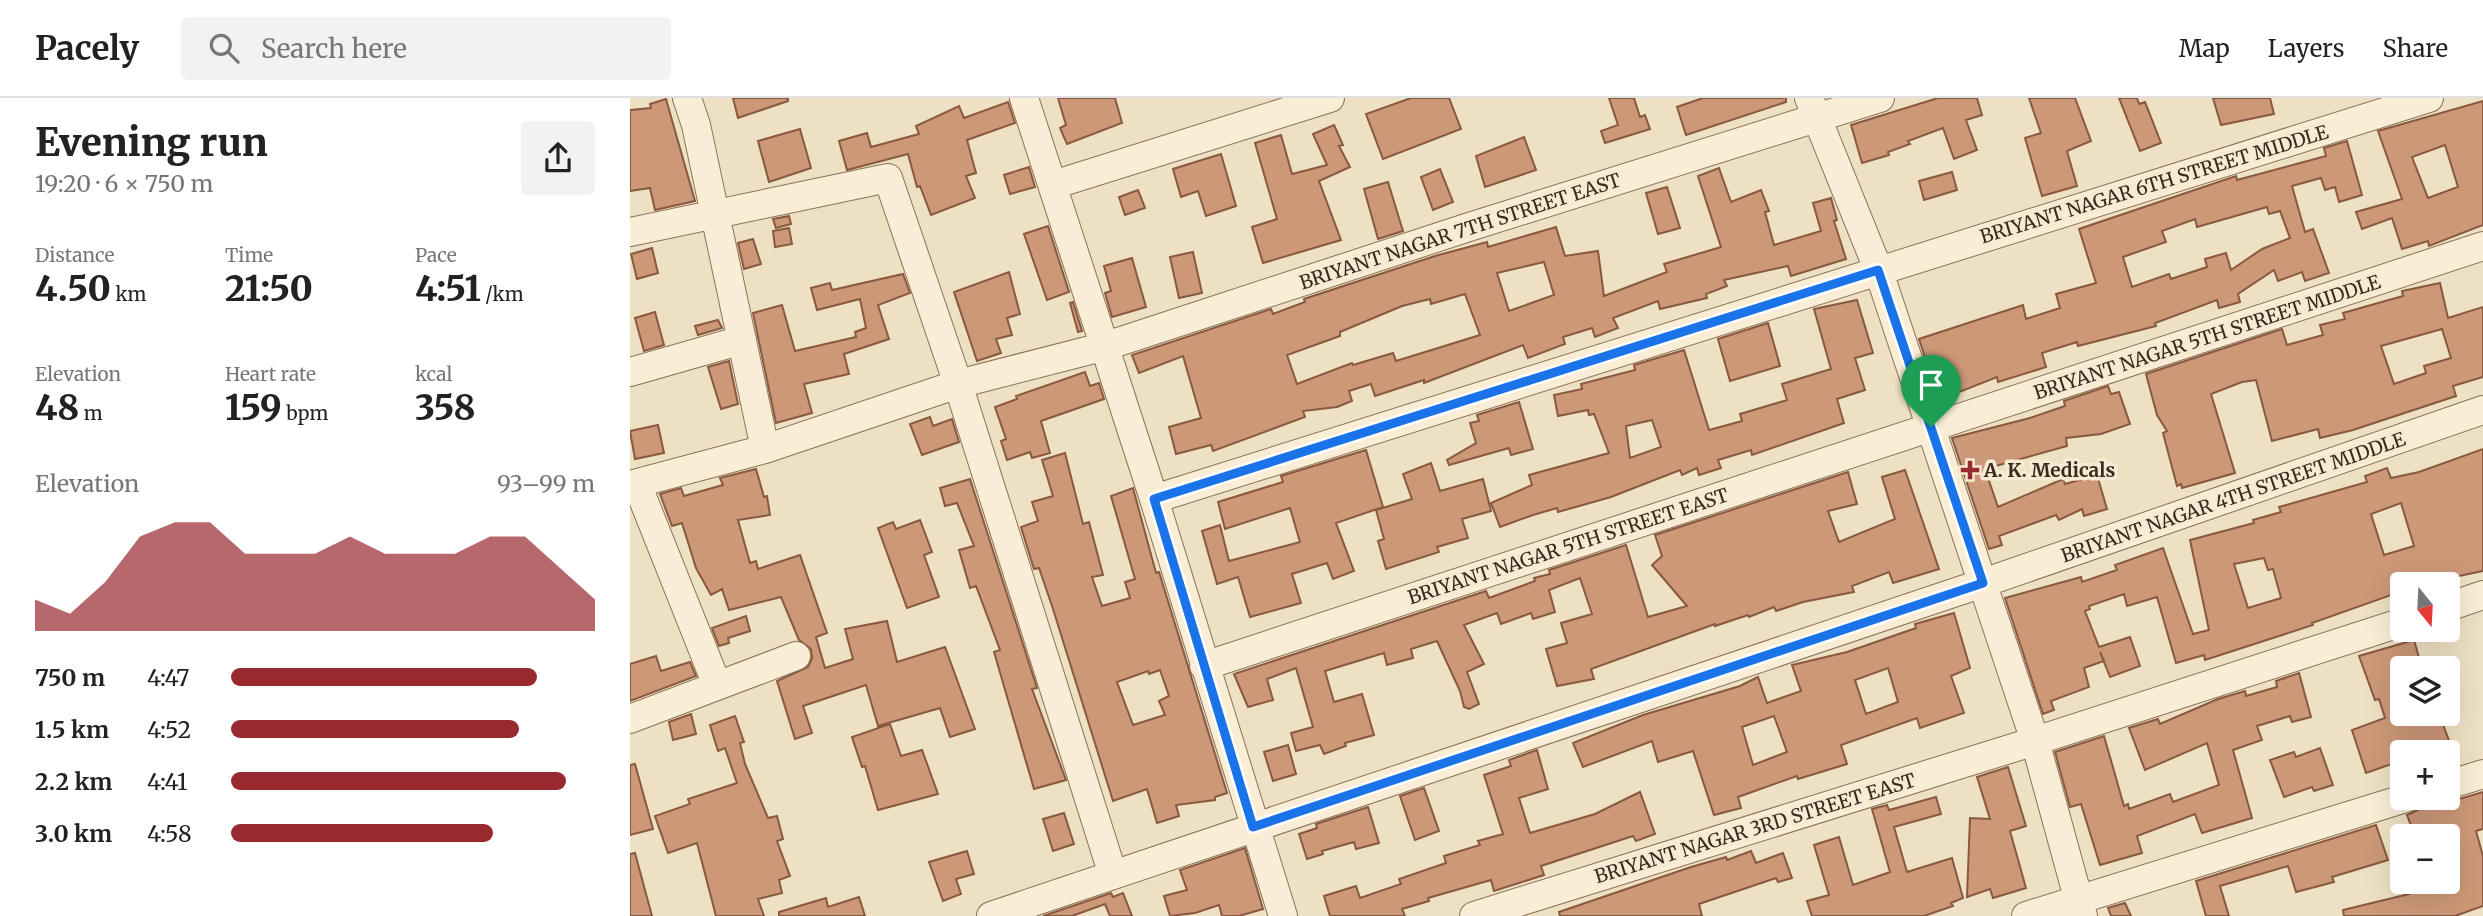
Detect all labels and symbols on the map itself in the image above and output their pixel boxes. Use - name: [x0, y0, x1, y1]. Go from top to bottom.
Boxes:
- street label: BRIYANT NAGAR 6TH STREET MIDDLE: [1977, 119, 2331, 249]
- street label: BRIYANT NAGAR 7TH STREET EAST: [1296, 168, 1624, 294]
- street label: BRIYANT NAGAR 5TH STREET MIDDLE: [2031, 269, 2383, 405]
- pin: [1901, 355, 1961, 427]
- street label: BRIYANT NAGAR 4TH STREET MIDDLE: [2058, 427, 2408, 567]
- place label: A. K. Medicals: [1983, 458, 2115, 482]
- marker: A. K. Medicals: [1962, 462, 1978, 478]
- street label: BRIYANT NAGAR 5TH STREET EAST: [1405, 483, 1731, 609]
- north arrow: [2390, 572, 2460, 642]
- street label: BRIYANT NAGAR 3RD STREET EAST: [1592, 768, 1918, 888]

